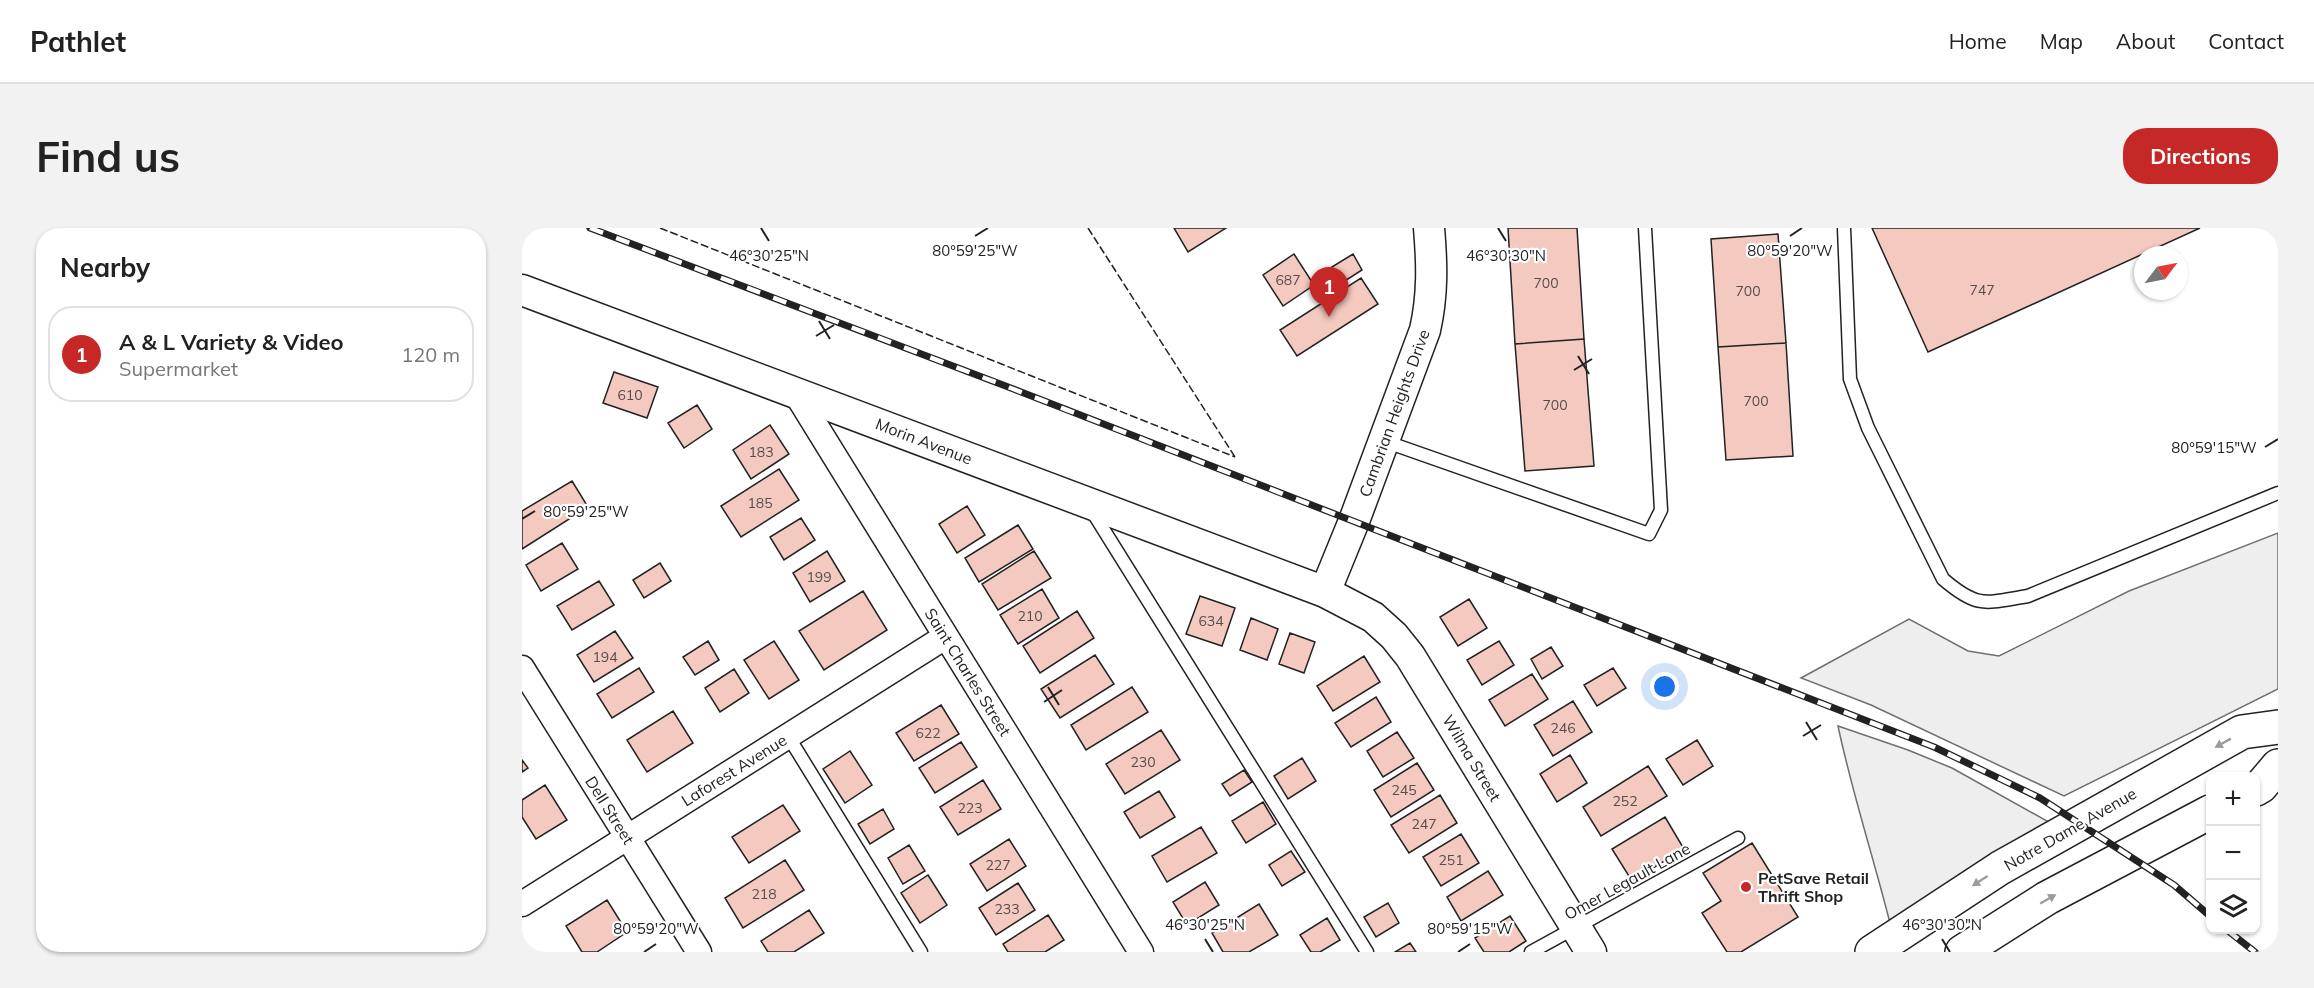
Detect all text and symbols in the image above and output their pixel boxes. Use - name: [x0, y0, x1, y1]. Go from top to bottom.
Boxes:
- text: Pathlet: [30, 24, 126, 59]
- text: Home: [1949, 28, 2007, 54]
- text: Map: [2040, 28, 2083, 54]
- text: About: [2116, 28, 2175, 54]
- text: Contact: [2208, 28, 2284, 54]
- button: Directions: [2123, 128, 2278, 184]
- text: Find us: [36, 130, 180, 183]
- text: 80°59'25"W: [932, 241, 1018, 260]
- text: 80°59'20"W: [1747, 241, 1833, 260]
- text: 46°30'25"N: [729, 246, 809, 265]
- text: 46°30'30"N: [1466, 246, 1546, 265]
- north arrow: [2134, 246, 2188, 300]
- text: Nearby: [60, 251, 150, 284]
- pin: 1: [1310, 268, 1348, 317]
- house number: 687: [1275, 271, 1301, 289]
- house number: 700: [1533, 274, 1559, 292]
- house number: 747: [1969, 281, 1995, 299]
- house number: 700: [1735, 282, 1761, 300]
- street label: Cambrian Heights Drive: [1354, 326, 1434, 500]
- text: A & L Variety & Video: [119, 328, 344, 356]
- text: 1: [76, 342, 88, 367]
- text: 120 m: [401, 342, 460, 367]
- text: Supermarket: [119, 356, 238, 381]
- house number: 610: [617, 386, 643, 404]
- house number: 700: [1743, 392, 1769, 410]
- house number: 700: [1542, 396, 1568, 414]
- street label: Morin Avenue: [873, 413, 975, 469]
- text: 80°59'15"W: [2171, 438, 2257, 457]
- house number: 183: [748, 443, 774, 461]
- house number: 185: [747, 494, 773, 512]
- text: 80°59'25"W: [543, 502, 629, 521]
- house number: 199: [806, 568, 832, 586]
- street label: Saint Charles Street: [921, 604, 1016, 740]
- house number: 210: [1017, 607, 1043, 625]
- house number: 634: [1198, 612, 1224, 630]
- house number: 194: [592, 648, 618, 666]
- your location: [1650, 672, 1679, 701]
- street label: Wilma Street: [1438, 711, 1506, 805]
- house number: 246: [1550, 719, 1576, 737]
- house number: 622: [915, 724, 941, 742]
- street label: Laforest Avenue: [678, 730, 790, 810]
- one-way arrow: [2214, 738, 2231, 748]
- house number: 230: [1130, 753, 1156, 771]
- street label: Dell Street: [581, 772, 639, 848]
- map controls: [2206, 772, 2260, 934]
- button: +: [2206, 772, 2260, 826]
- house number: 245: [1391, 781, 1417, 799]
- street label: Notre Dame Avenue: [2000, 783, 2140, 875]
- house number: 252: [1612, 792, 1638, 810]
- house number: 223: [957, 799, 983, 817]
- house number: 247: [1411, 815, 1437, 833]
- button: −: [2206, 826, 2260, 880]
- street label: Omer Legault Lane: [1561, 838, 1693, 924]
- house number: 251: [1438, 851, 1464, 869]
- house number: 227: [985, 856, 1011, 874]
- place label: PetSave Retail Thrift Shop: [1758, 868, 1869, 906]
- one-way arrow: [1973, 875, 1989, 887]
- marker: PetSave Retail Thrift Shop: [1739, 880, 1753, 894]
- button: layers: [2206, 880, 2260, 934]
- house number: 218: [751, 885, 777, 903]
- one-way arrow: [2039, 894, 2056, 904]
- house number: 233: [994, 900, 1020, 918]
- text: 46°30'25"N: [1165, 915, 1245, 934]
- text: 46°30'30"N: [1902, 915, 1982, 934]
- text: 80°59'20"W: [613, 919, 699, 938]
- text: 80°59'15"W: [1427, 919, 1513, 938]

